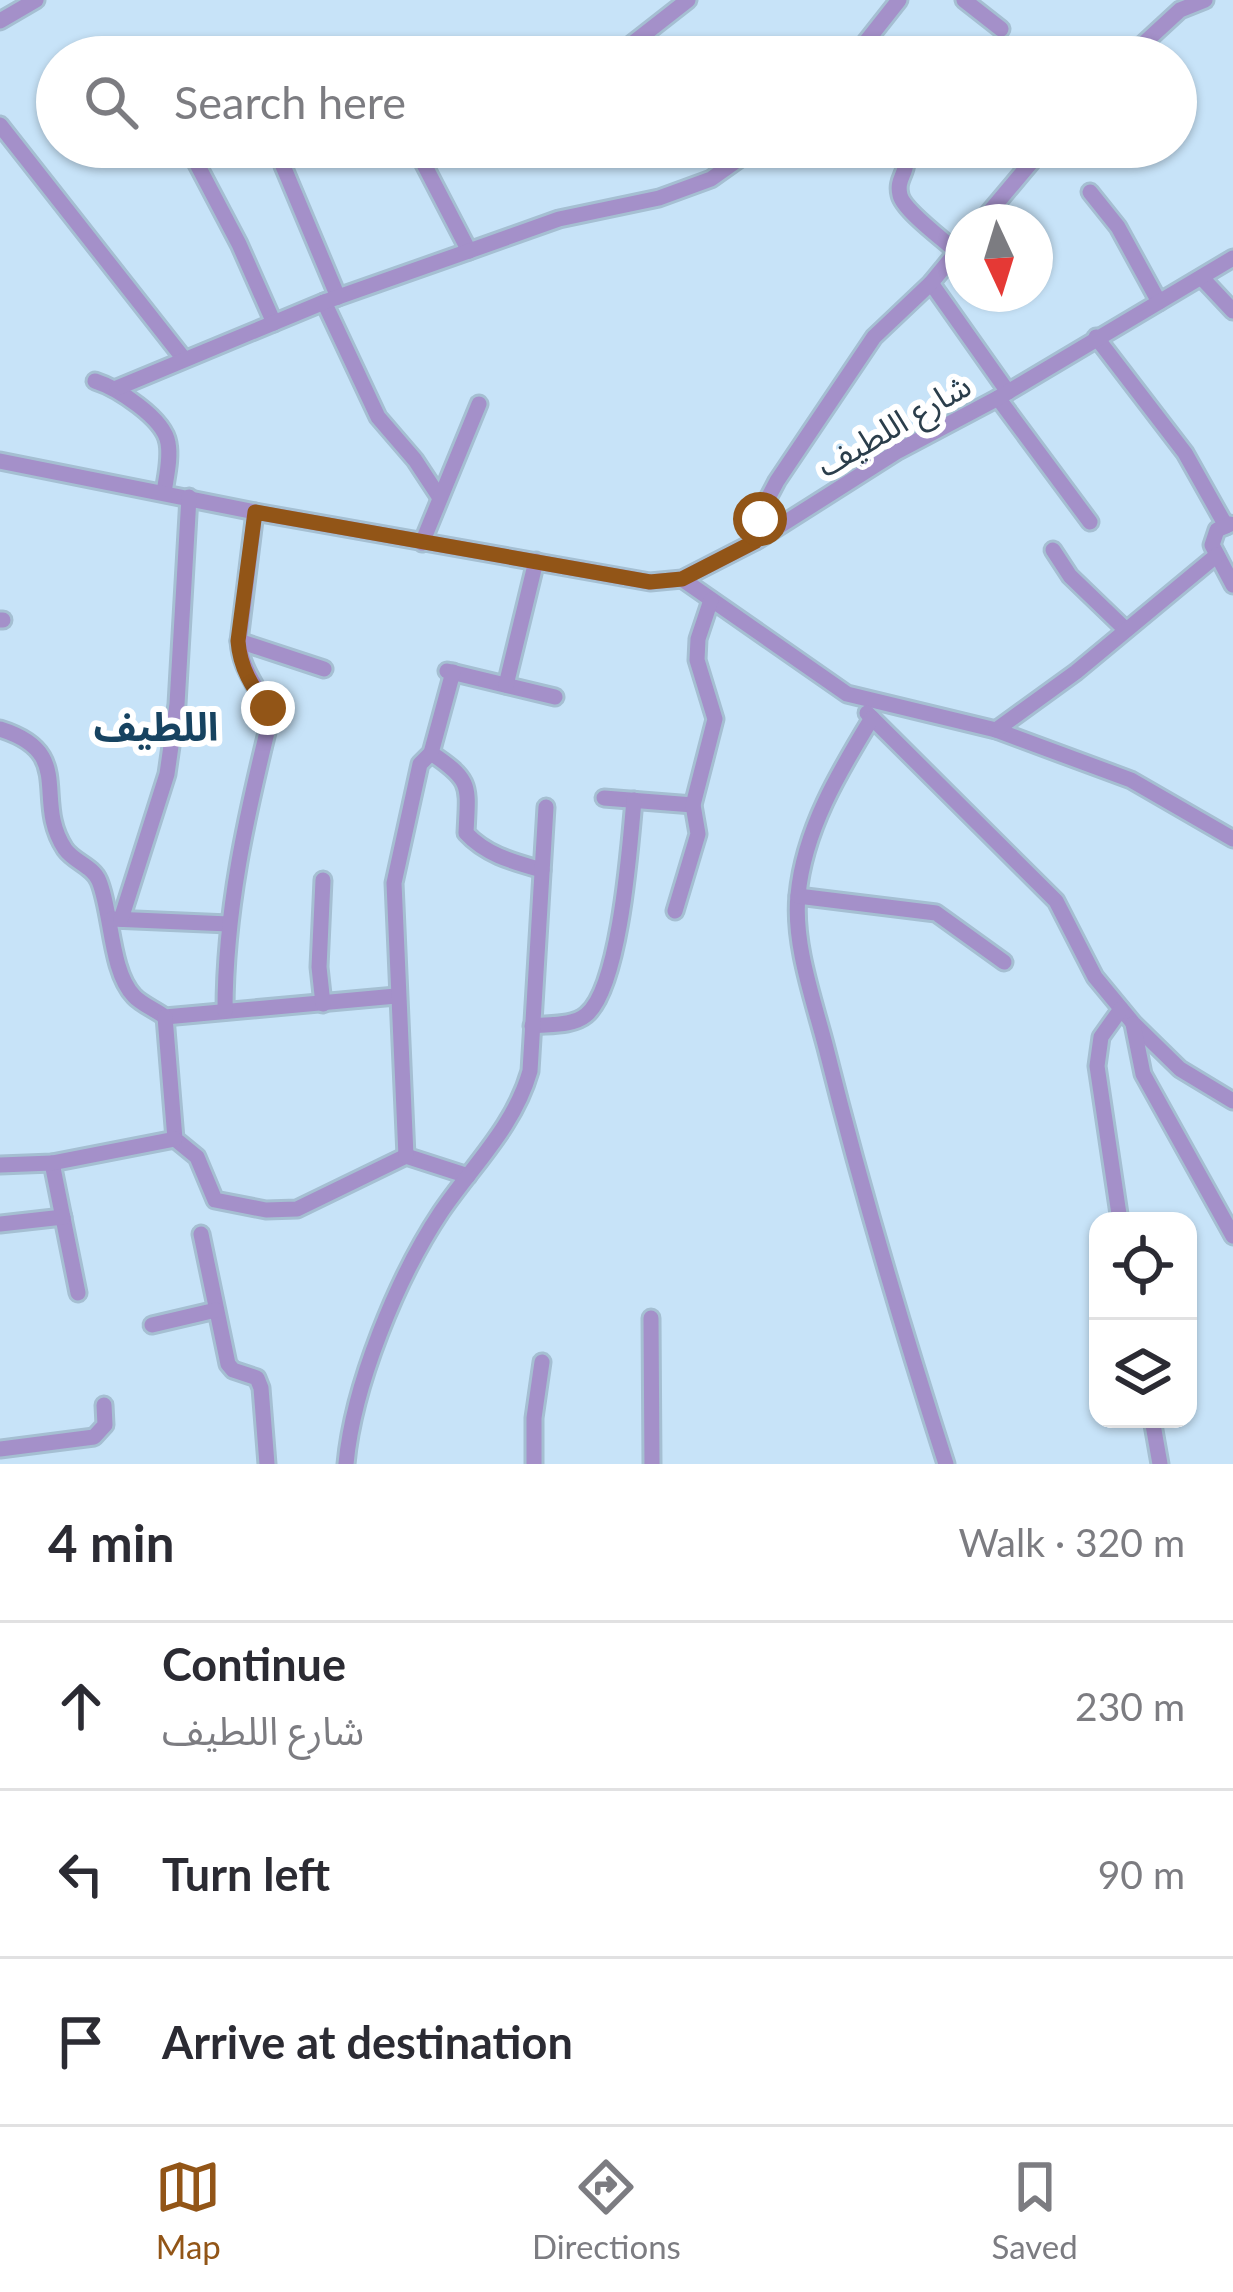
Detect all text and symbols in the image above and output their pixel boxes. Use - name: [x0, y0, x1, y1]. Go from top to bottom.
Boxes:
- search box: [36, 36, 1197, 168]
- icon: search: [78, 69, 144, 135]
- text: Search here: [174, 75, 406, 129]
- north arrow: [945, 204, 1053, 312]
- street label: شارع اللطيف: [809, 364, 980, 489]
- route start: [733, 492, 787, 546]
- route end: [241, 681, 295, 735]
- district label: اللطيف: [94, 703, 218, 750]
- map controls: [1089, 1212, 1197, 1428]
- button: locate: [1089, 1212, 1197, 1320]
- button: layers: [1089, 1320, 1197, 1428]
- text: 4 min: [48, 1512, 174, 1573]
- text: Walk · 320 m: [958, 1519, 1185, 1565]
- text: Continue: [162, 1637, 346, 1691]
- icon: ahead: [48, 1673, 114, 1739]
- text: 230 m: [1075, 1683, 1185, 1729]
- text: شارع اللطيف: [162, 1707, 364, 1753]
- icon: left: [48, 1841, 114, 1907]
- text: Turn left: [162, 1847, 330, 1901]
- text: 90 m: [1098, 1851, 1185, 1897]
- icon: arrive: [48, 2009, 114, 2075]
- text: Arrive at destination: [162, 2015, 573, 2069]
- tab: Map: [155, 2154, 221, 2266]
- tab: Directions: [532, 2154, 681, 2266]
- tab: Saved: [991, 2154, 1078, 2266]

